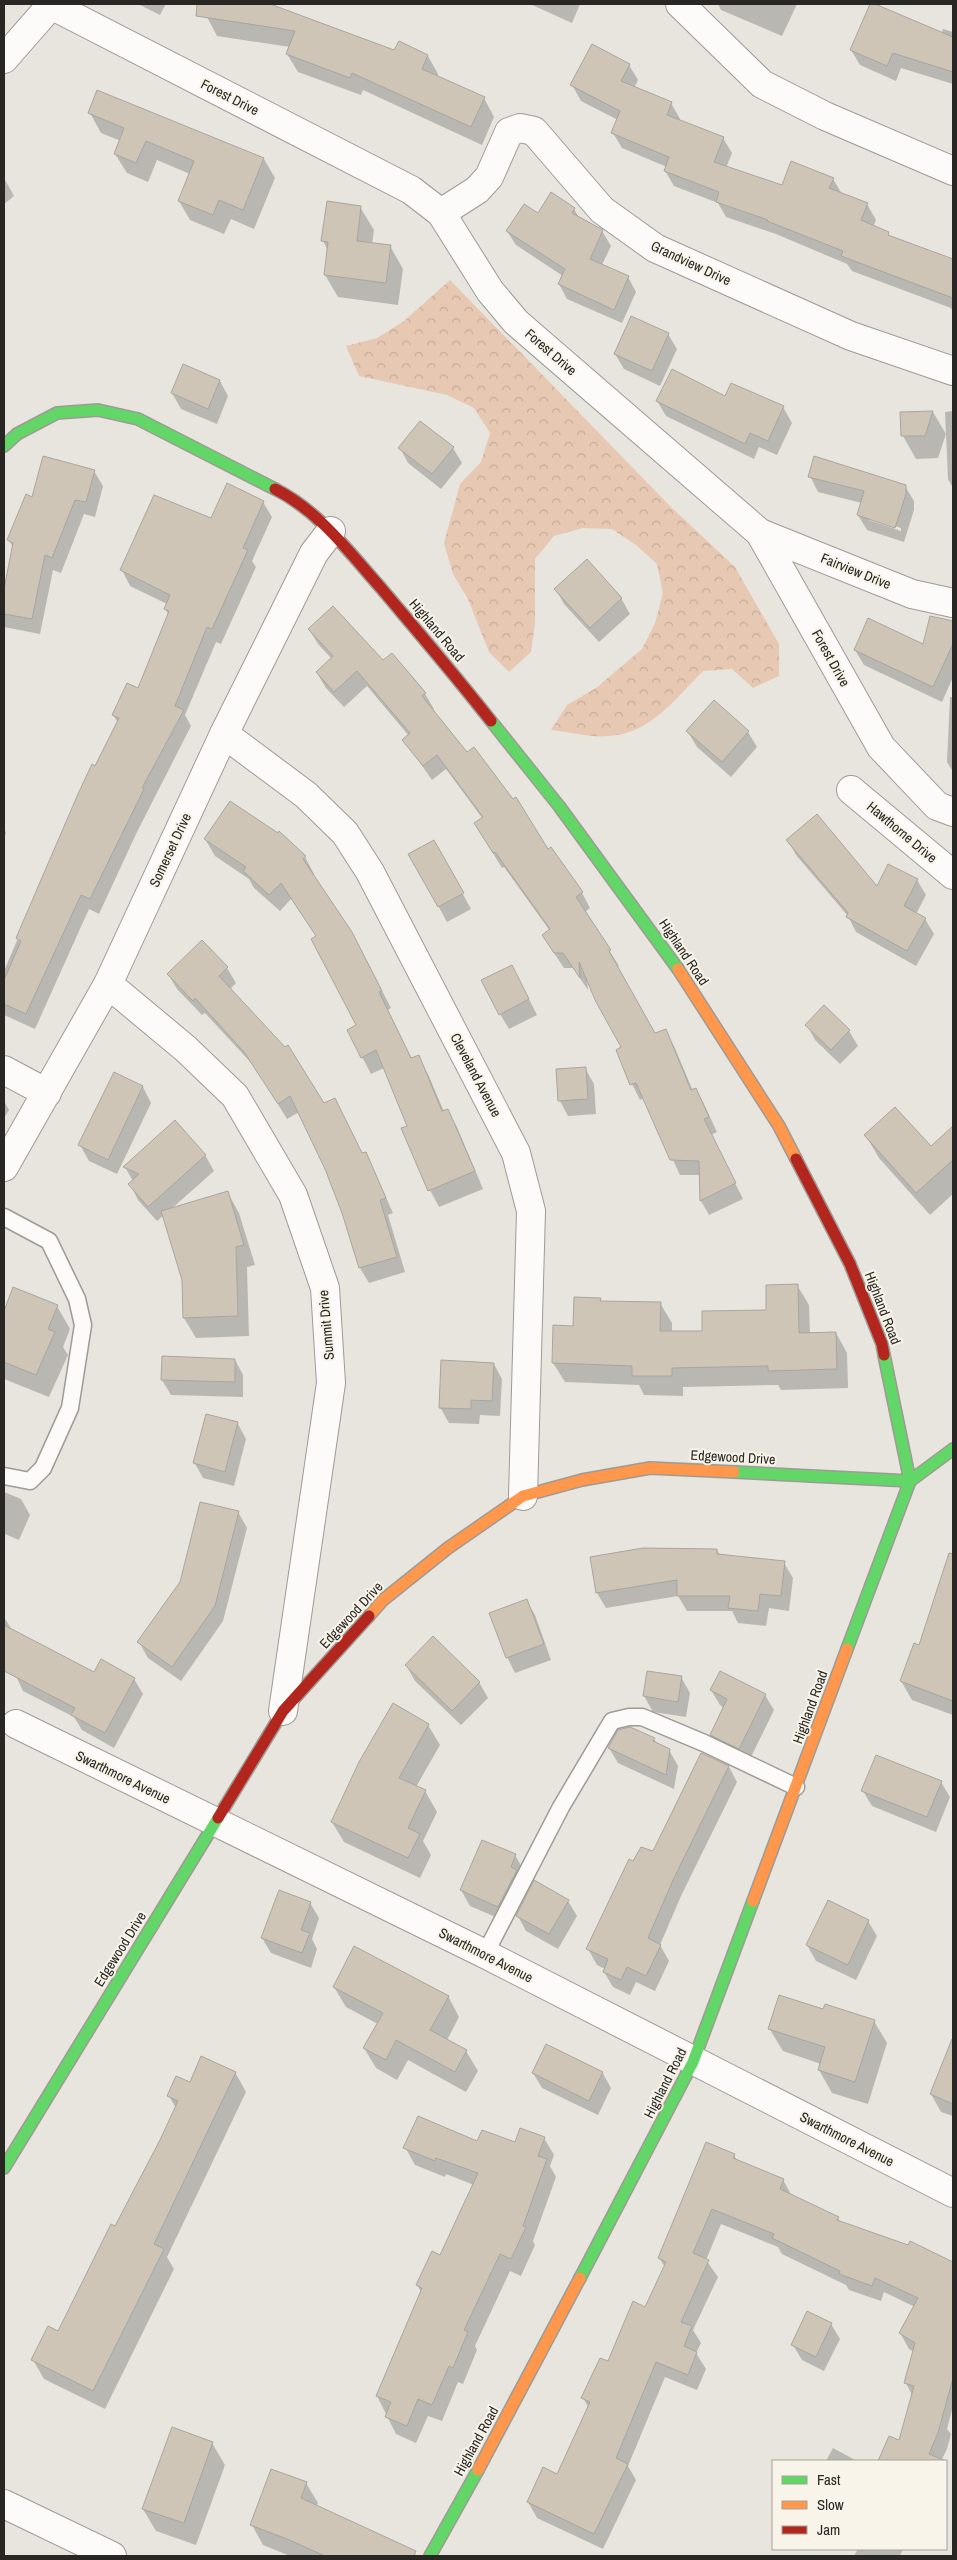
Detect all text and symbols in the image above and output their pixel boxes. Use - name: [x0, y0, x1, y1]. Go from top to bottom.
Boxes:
- street label: Forest Drive: [198, 75, 262, 119]
- street label: Grandview Drive: [648, 237, 734, 289]
- street label: Forest Drive: [521, 325, 581, 379]
- street label: Fairview Drive: [818, 549, 894, 593]
- street label: Highland Road: [405, 595, 469, 665]
- street label: Forest Drive: [808, 626, 854, 690]
- street label: Hawthorne Drive: [863, 797, 941, 867]
- street label: Somerset Drive: [145, 810, 195, 890]
- street label: Highland Road: [655, 915, 713, 989]
- street label: Cleveland Avenue: [446, 1030, 506, 1120]
- street label: Highland Road: [861, 1269, 905, 1347]
- street label: Summit Drive: [314, 1289, 338, 1361]
- street label: Edgewood Drive: [690, 1446, 776, 1468]
- street label: Edgewood Drive: [315, 1578, 387, 1652]
- street label: Highland Road: [788, 1668, 832, 1746]
- street label: Swarthmore Avenue: [73, 1746, 173, 1808]
- street label: Edgewood Drive: [90, 1908, 150, 1990]
- street label: Swarthmore Avenue: [436, 1924, 536, 1986]
- street label: Highland Road: [640, 2045, 690, 2121]
- street label: Swarthmore Avenue: [797, 2108, 897, 2170]
- street label: Highland Road: [450, 2403, 502, 2479]
- legend: [772, 2460, 947, 2550]
- text: Fast: [817, 2469, 841, 2490]
- text: Slow: [817, 2494, 844, 2515]
- text: Jam: [817, 2519, 840, 2540]

